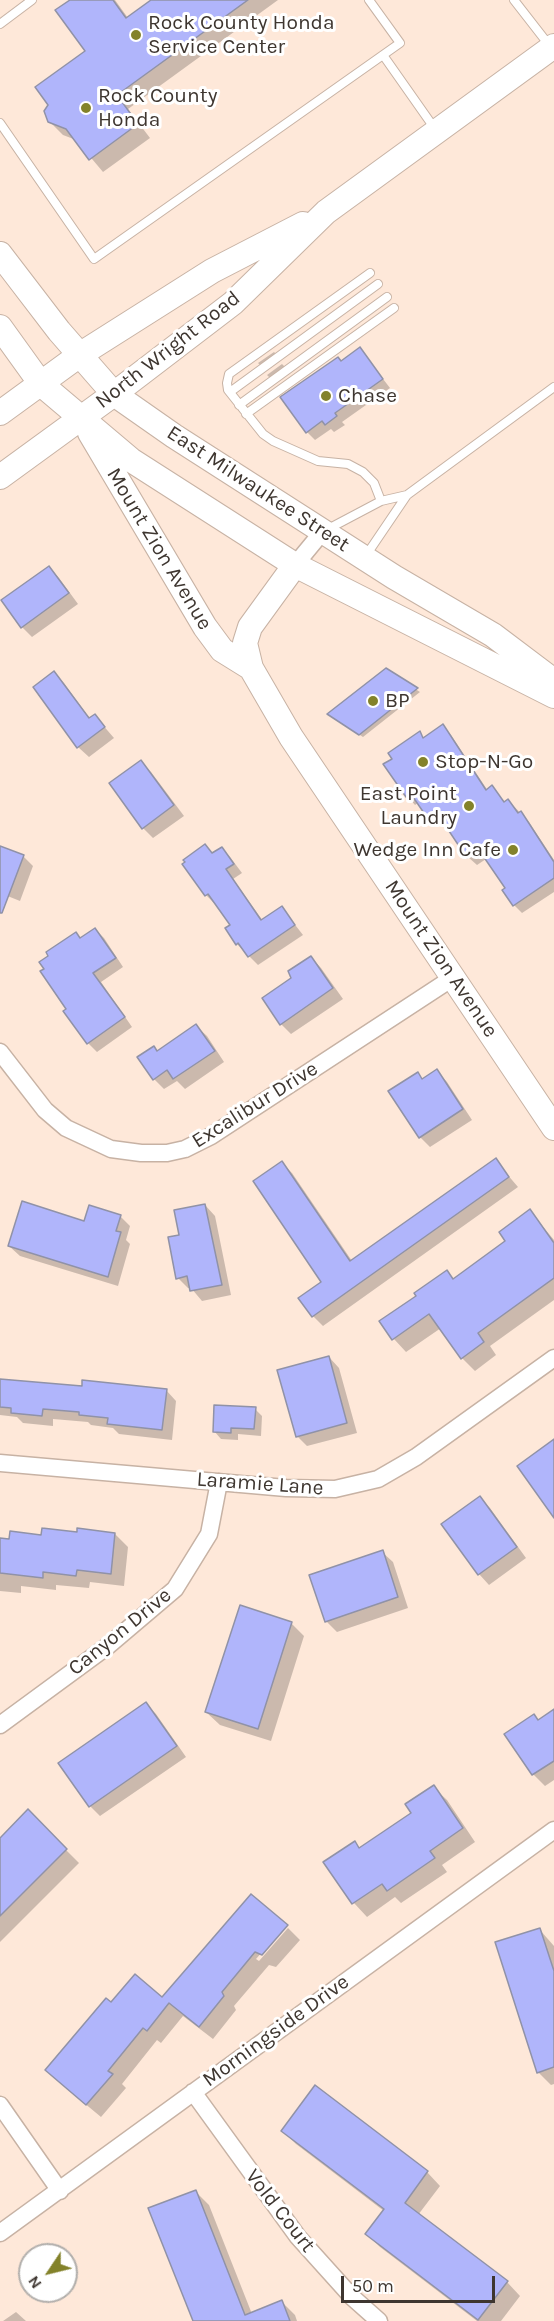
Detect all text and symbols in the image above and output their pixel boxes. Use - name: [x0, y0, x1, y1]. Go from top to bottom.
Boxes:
- place label: Rock County Honda Service Center: [148, 10, 335, 60]
- marker: Rock County Honda Service Center: [129, 28, 143, 42]
- place label: Rock County Honda: [98, 83, 217, 133]
- marker: Rock County Honda: [79, 101, 93, 115]
- street label: North Wright Road: [91, 286, 245, 414]
- place label: Chase: [338, 383, 397, 409]
- marker: Chase: [319, 389, 333, 403]
- street label: East Milwaukee Street: [162, 421, 354, 557]
- street label: Mount Zion Avenue: [101, 463, 217, 635]
- place label: BP: [385, 688, 410, 714]
- marker: BP: [366, 694, 380, 708]
- place label: Stop-N-Go: [435, 749, 533, 775]
- marker: Stop-N-Go: [416, 755, 430, 769]
- place label: East Point Laundry: [360, 781, 457, 831]
- marker: East Point Laundry: [462, 799, 476, 813]
- place label: Wedge Inn Cafe: [353, 837, 501, 863]
- marker: Wedge Inn Cafe: [506, 843, 520, 857]
- street label: Mount Zion Avenue: [379, 875, 503, 1043]
- street label: Excalibur Drive: [187, 1056, 323, 1154]
- street label: Laramie Lane: [196, 1467, 324, 1501]
- street label: Canyon Drive: [63, 1583, 177, 1681]
- street label: Morningside Drive: [198, 1969, 354, 2093]
- street label: Vold Court: [240, 2164, 320, 2258]
- north arrow: [18, 2243, 78, 2303]
- scale bar: [344, 2264, 498, 2302]
- text: N: [23, 2272, 46, 2293]
- text: 50 m: [352, 2275, 394, 2297]

